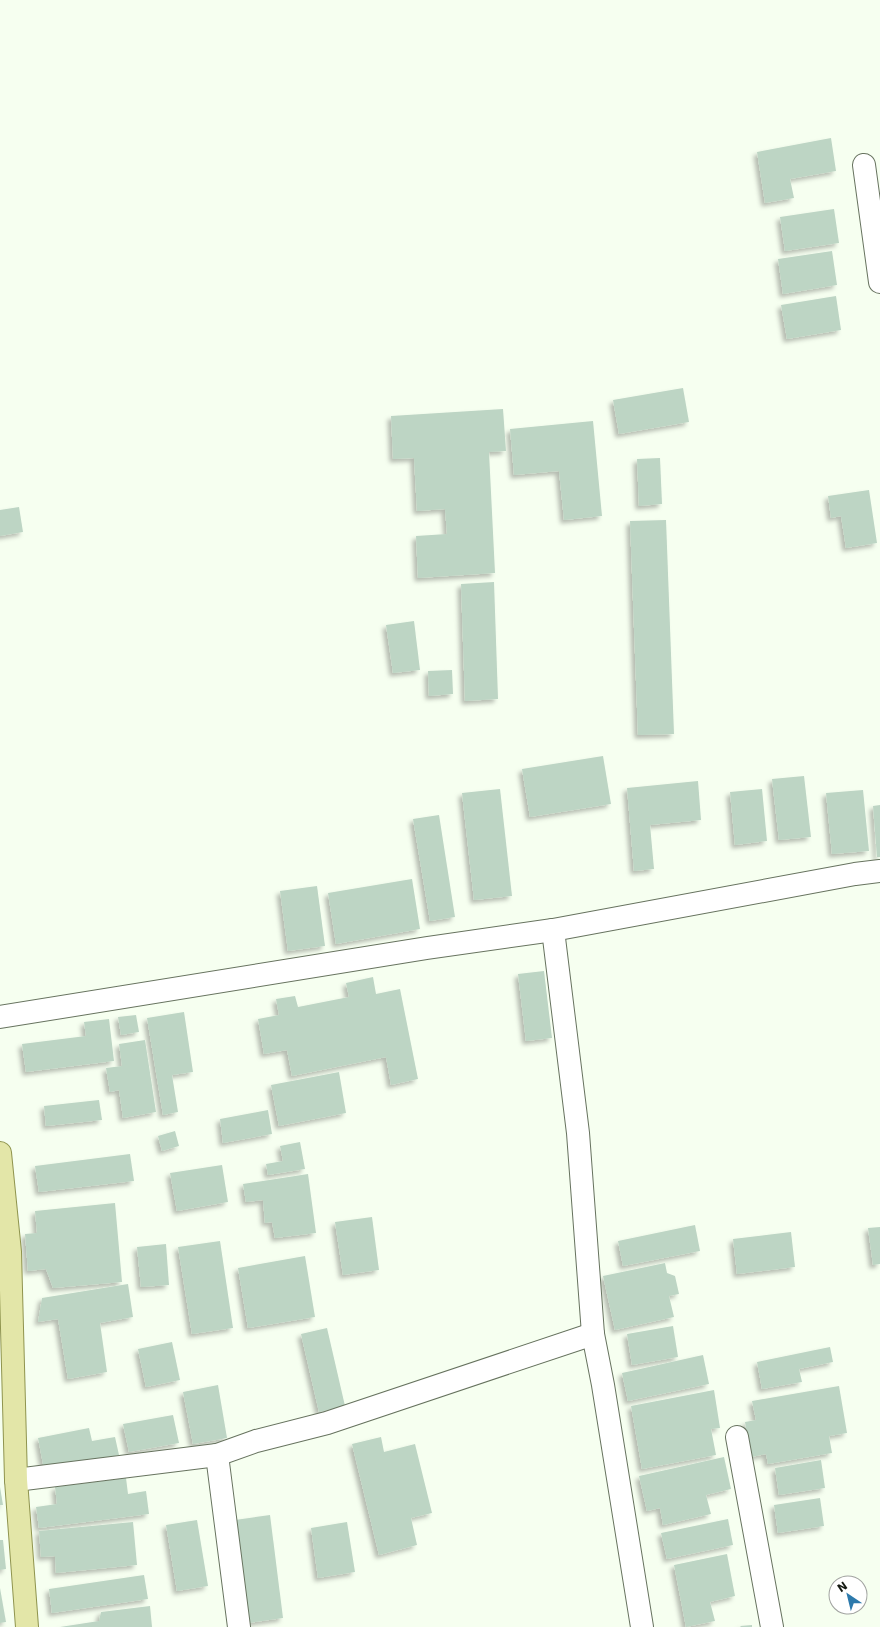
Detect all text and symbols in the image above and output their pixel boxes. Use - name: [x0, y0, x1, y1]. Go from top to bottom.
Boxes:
- north arrow: [828, 1575, 868, 1615]
- text: N: [835, 1579, 850, 1595]

